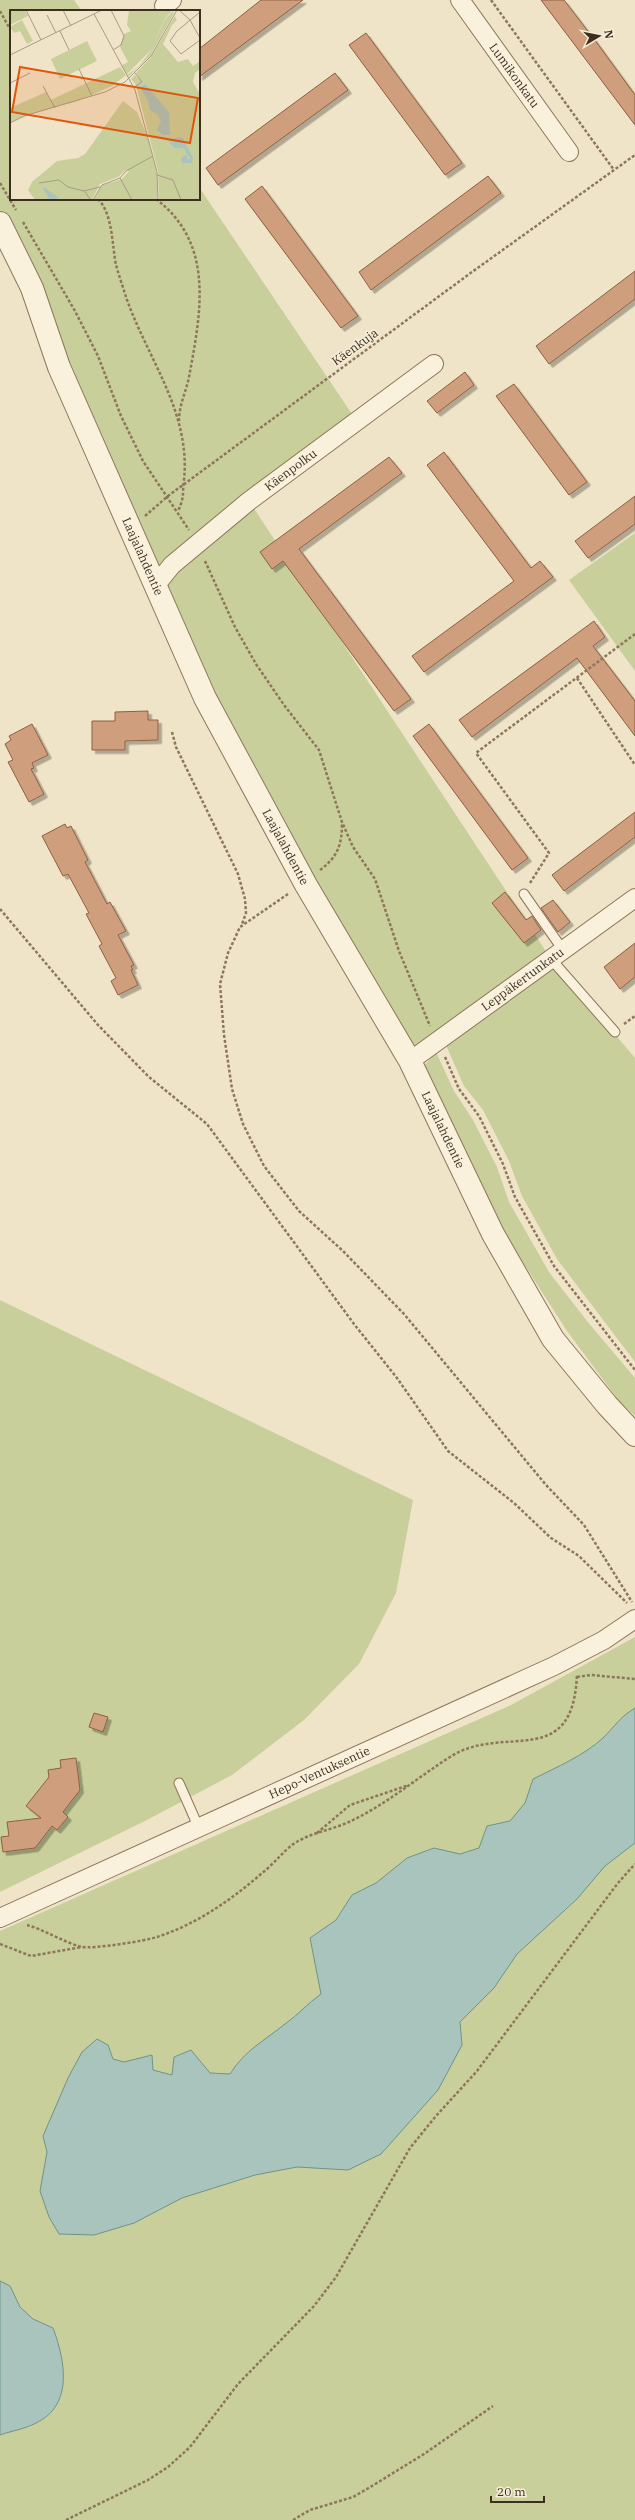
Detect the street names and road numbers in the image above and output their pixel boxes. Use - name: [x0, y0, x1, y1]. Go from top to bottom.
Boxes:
- street label: Lumikonkatu: [486, 40, 543, 111]
- street label: Käenkuja: [329, 325, 381, 368]
- street label: Käenpolku: [261, 445, 320, 494]
- street label: Laajalahdentie: [119, 515, 167, 598]
- street label: Laajalahdentie: [259, 806, 312, 887]
- street label: Leppäkertunkatu: [478, 944, 567, 1014]
- street label: Laajalahdentie: [419, 1088, 468, 1171]
- street label: Hepo-Ventuksentie: [266, 1743, 372, 1802]

